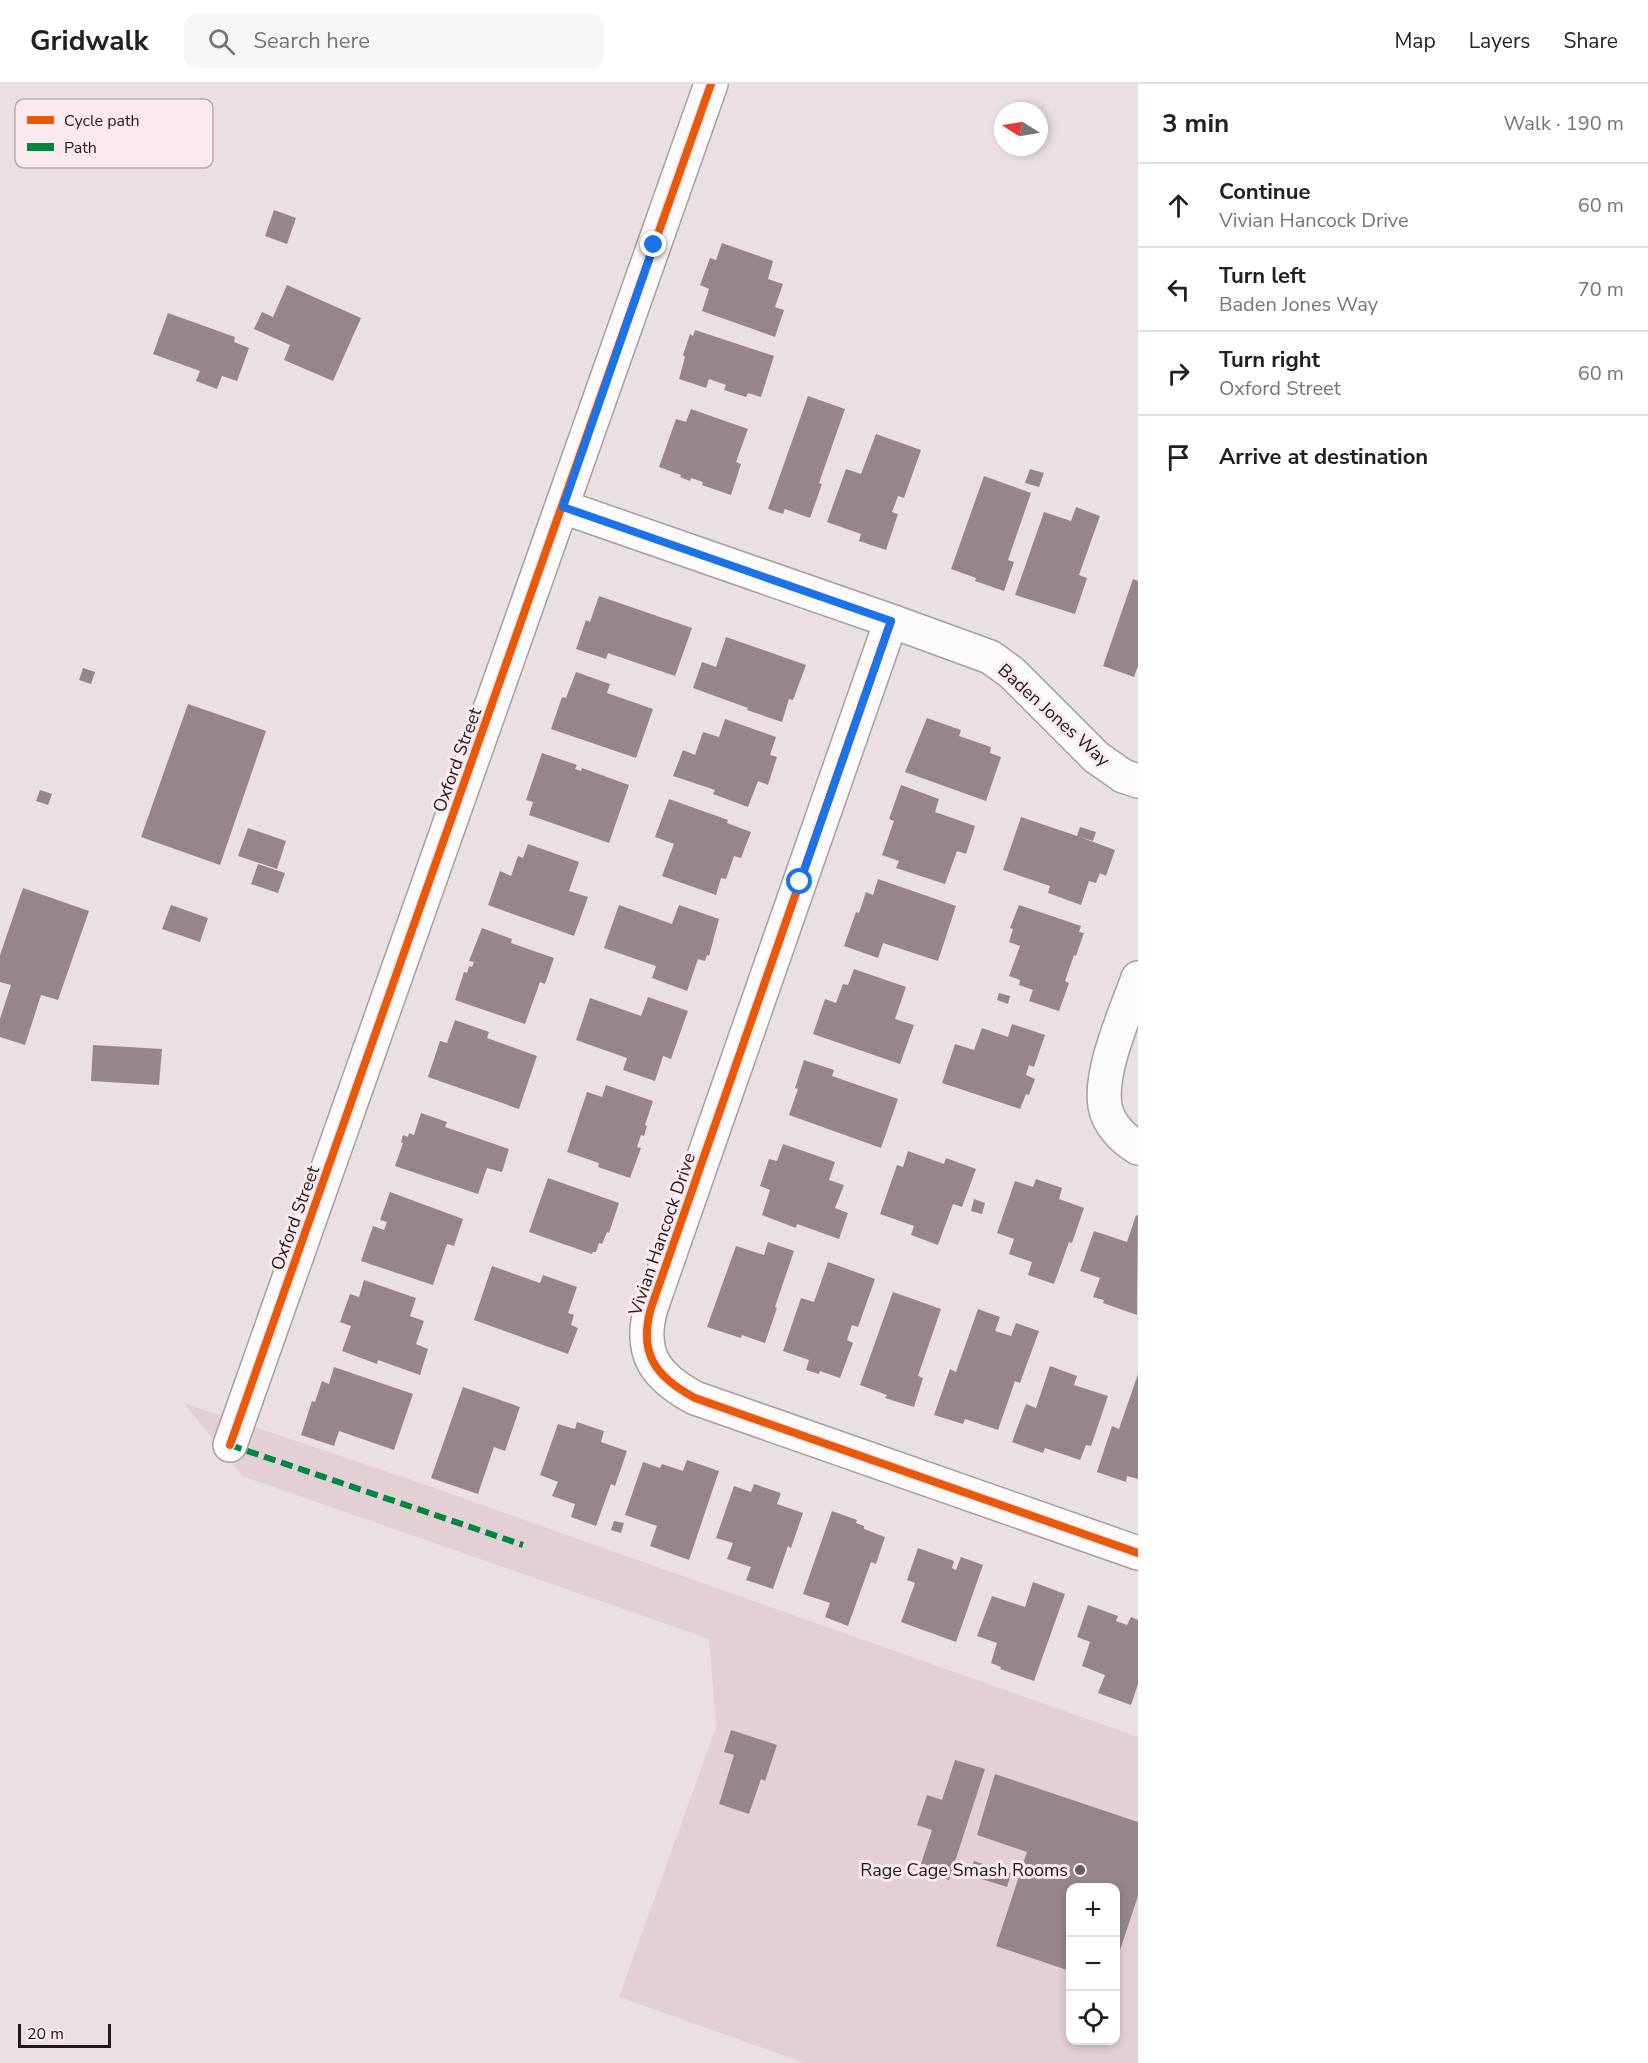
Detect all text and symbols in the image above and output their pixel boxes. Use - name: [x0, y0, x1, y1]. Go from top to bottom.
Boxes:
- search box: [184, 14, 604, 68]
- text: Gridwalk: [30, 22, 148, 60]
- icon: search: [205, 25, 238, 58]
- text: Search here: [253, 26, 370, 56]
- text: Map: [1394, 27, 1436, 55]
- text: Layers: [1469, 27, 1530, 55]
- text: Share: [1563, 27, 1618, 55]
- legend: [15, 99, 213, 168]
- north arrow: [994, 102, 1048, 156]
- text: 3 min: [1162, 106, 1229, 141]
- text: Cycle path: [64, 110, 140, 132]
- text: Walk · 190 m: [1504, 110, 1624, 137]
- text: Path: [64, 137, 97, 159]
- text: Continue: [1219, 177, 1310, 207]
- icon: ahead: [1162, 189, 1195, 222]
- text: 60 m: [1578, 192, 1624, 219]
- text: Vivian Hancock Drive: [1219, 207, 1409, 234]
- route end: [640, 231, 666, 257]
- text: Turn left: [1219, 261, 1306, 291]
- icon: left: [1162, 273, 1195, 306]
- text: 70 m: [1578, 276, 1624, 303]
- text: Baden Jones Way: [1219, 291, 1378, 318]
- text: Turn right: [1219, 345, 1320, 375]
- icon: right: [1162, 357, 1195, 390]
- text: 60 m: [1578, 360, 1624, 387]
- text: Oxford Street: [1219, 375, 1341, 402]
- icon: arrive: [1162, 441, 1195, 474]
- text: Arrive at destination: [1219, 442, 1428, 472]
- street label: Baden Jones Way: [993, 658, 1116, 772]
- street label: Oxford Street: [427, 704, 487, 816]
- route start: [786, 868, 812, 894]
- street label: Vivian Hancock Drive: [623, 1149, 701, 1320]
- street label: Oxford Street: [265, 1162, 325, 1274]
- place label: Rage Cage Smash Rooms: [860, 1858, 1068, 1882]
- marker: Rage Cage Smash Rooms: [1073, 1863, 1087, 1877]
- map controls: [1066, 1883, 1120, 2045]
- button: +: [1066, 1883, 1120, 1937]
- button: −: [1066, 1937, 1120, 1991]
- button: locate: [1066, 1991, 1120, 2045]
- scale bar: [18, 2021, 111, 2048]
- text: 20 m: [27, 2023, 64, 2045]

